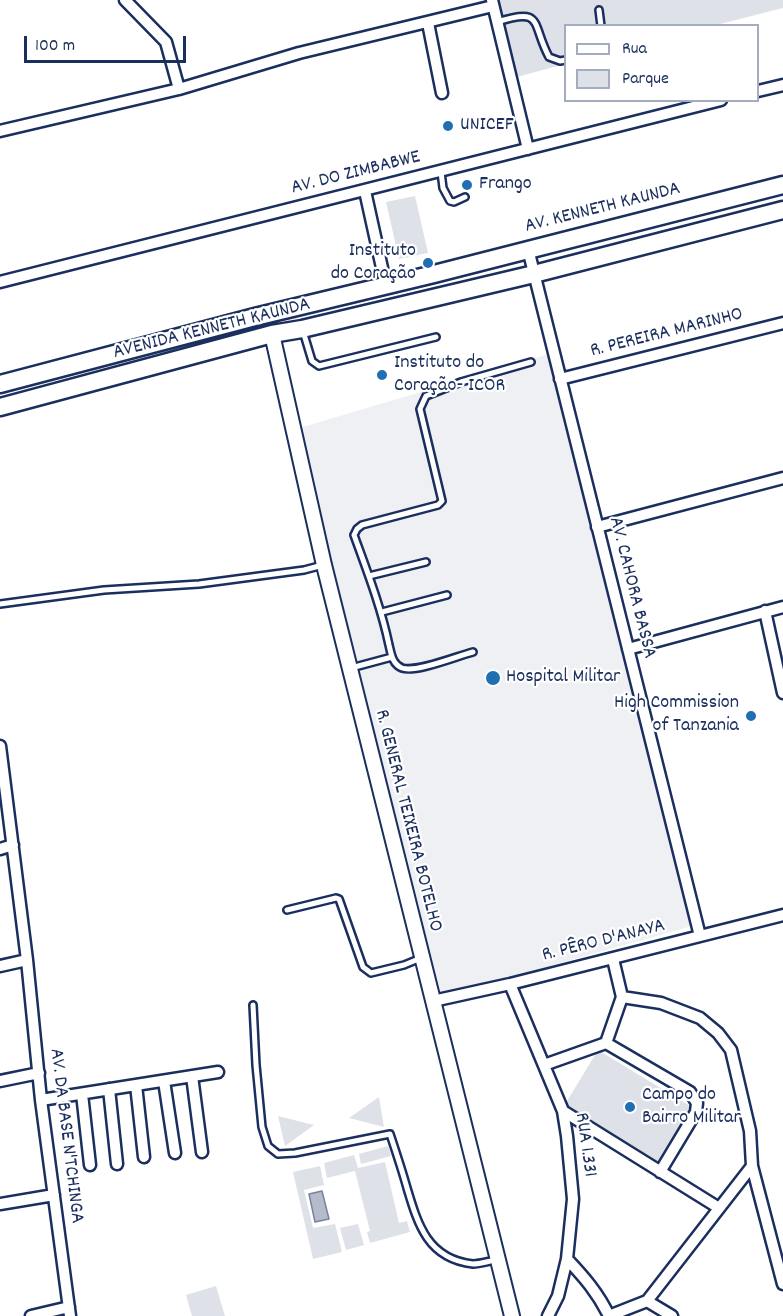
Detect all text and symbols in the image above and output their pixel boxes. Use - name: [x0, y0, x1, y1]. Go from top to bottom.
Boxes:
- scale bar: [27, 24, 189, 62]
- legend: [564, 24, 759, 102]
- text: 100 m: [35, 34, 75, 59]
- text: Rua: [622, 37, 647, 62]
- text: Parque: [622, 67, 669, 92]
- place label: UNICEF: [460, 114, 514, 138]
- marker: UNICEF: [441, 119, 455, 133]
- street label: AV. DO ZIMBABWE: [289, 146, 423, 202]
- place label: Frango: [479, 173, 532, 197]
- marker: Frango: [460, 178, 474, 192]
- street label: AV. KENNETH KAUNDA: [523, 178, 683, 240]
- place label: Instituto do Coração: [331, 240, 416, 287]
- marker: Instituto do Coração: [421, 256, 435, 270]
- street label: AVENIDA KENNETH KAUNDA: [111, 294, 313, 366]
- street label: R. PEREIRA MARINHO: [588, 303, 746, 365]
- place label: Instituto do Coração- ICOR: [394, 352, 505, 399]
- marker: Instituto do Coração- ICOR: [375, 368, 389, 382]
- street label: AV. CAHORA BASSA: [602, 515, 660, 661]
- place label: Hospital Militar: [506, 666, 621, 690]
- marker: Hospital Militar: [484, 669, 502, 687]
- place label: High Commission of Tanzania: [614, 692, 739, 739]
- street label: R. GENERAL TEIXEIRA BOTELHO: [368, 707, 446, 935]
- marker: High Commission of Tanzania: [744, 709, 758, 723]
- street label: R. PÊRO D'ANAYA: [540, 915, 668, 969]
- street label: AV. DA BASE N'TCHINGA: [42, 1047, 88, 1225]
- place label: Campo do Bairro Militar: [642, 1084, 741, 1131]
- marker: Campo do Bairro Militar: [623, 1100, 637, 1114]
- street label: RUA 1.331: [568, 1111, 600, 1179]

